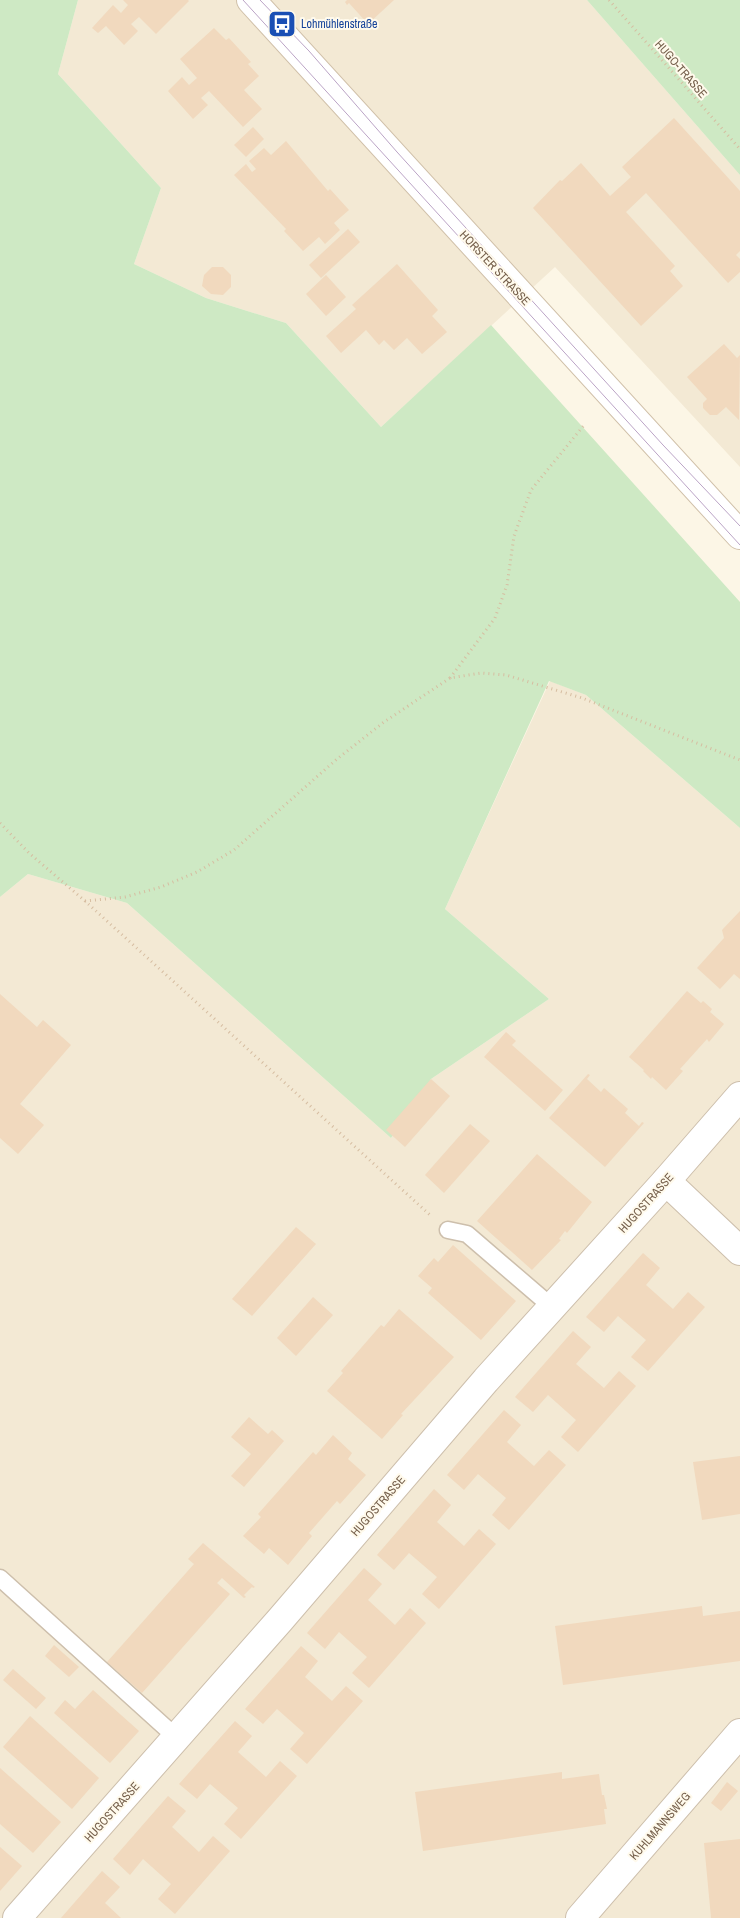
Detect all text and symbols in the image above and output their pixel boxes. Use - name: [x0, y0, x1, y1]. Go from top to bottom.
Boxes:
- bus stop icon: Lohmühlenstraße: [267, 9, 297, 39]
- place label: Lohmühlenstraße: [301, 16, 378, 32]
- street label: HUGO-TRASSE: [651, 37, 711, 101]
- street label: HORSTER STRASSE: [456, 227, 534, 309]
- street label: HUGOSTRASSE: [615, 1170, 677, 1236]
- street label: HUGOSTRASSE: [347, 1472, 409, 1540]
- street label: HUGOSTRASSE: [81, 1779, 143, 1845]
- street label: KUHLMANNSWEG: [626, 1789, 694, 1863]

